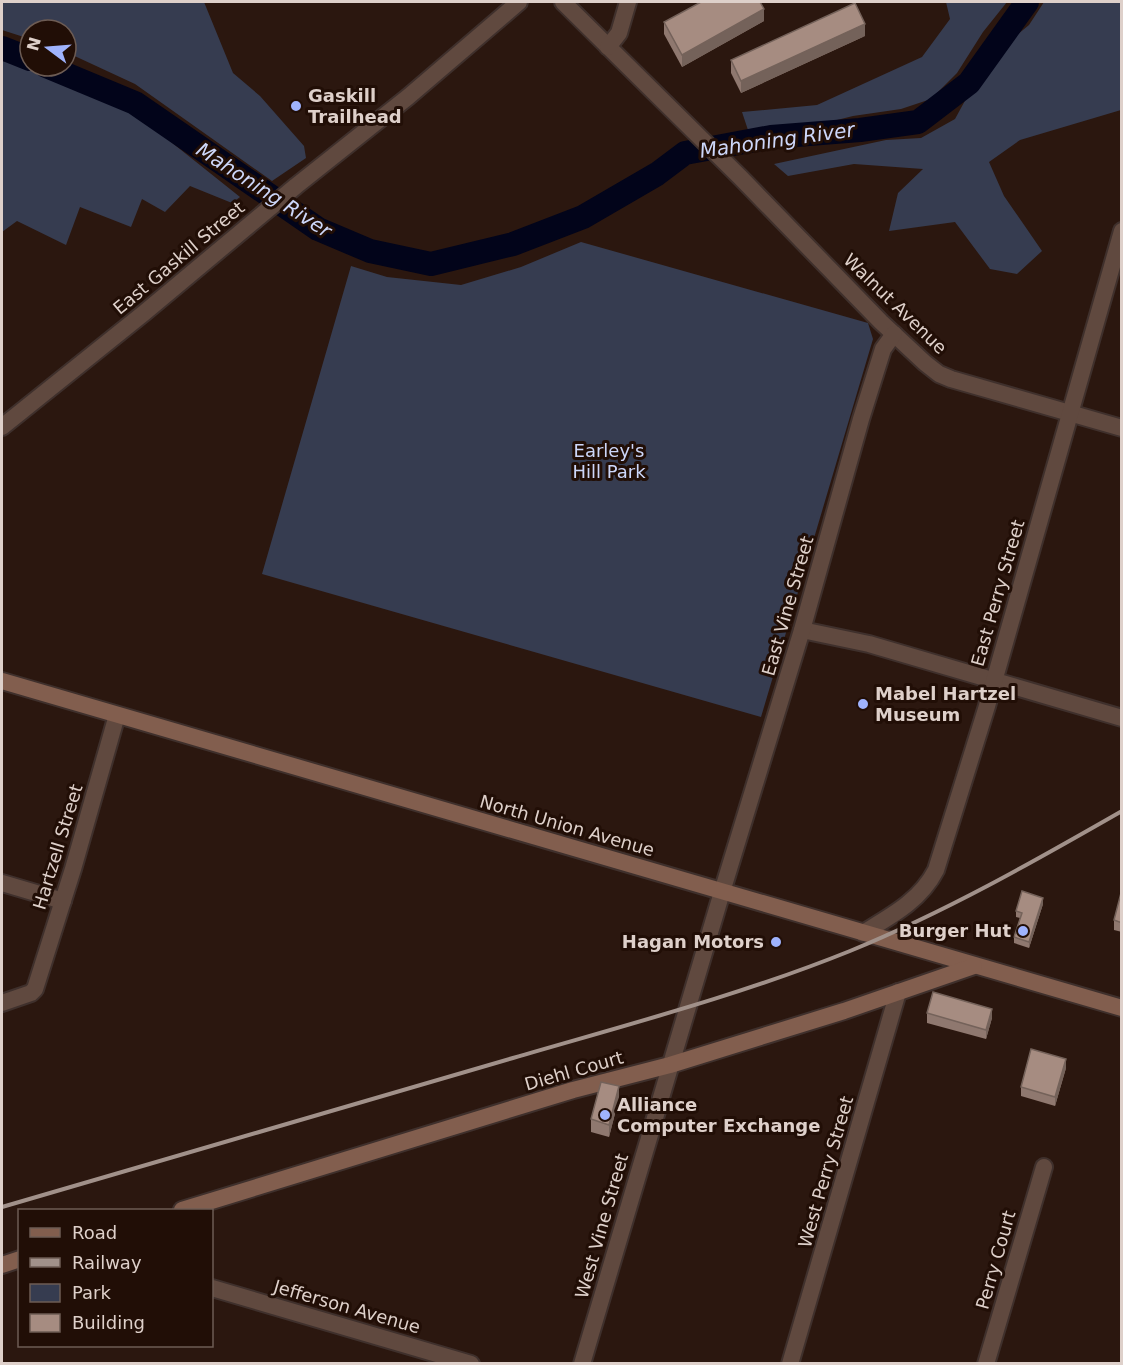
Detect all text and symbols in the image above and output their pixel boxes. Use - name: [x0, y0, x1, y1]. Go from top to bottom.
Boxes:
- north arrow: [18, 18, 78, 78]
- text: N: [23, 35, 45, 53]
- place label: Gaskill Trailhead: [308, 85, 402, 127]
- marker: Gaskill Trailhead: [289, 99, 303, 113]
- water label: Mahoning River: [698, 117, 858, 163]
- water label: Mahoning River: [192, 137, 338, 244]
- street label: East Gaskill Street: [109, 197, 249, 319]
- street label: Walnut Avenue: [839, 249, 951, 358]
- park label: Earley's Hill Park: [572, 440, 646, 482]
- street label: East Perry Street: [967, 517, 1028, 669]
- street label: East Vine Street: [758, 534, 818, 678]
- place label: Mabel Hartzel Museum: [875, 683, 1016, 725]
- marker: Mabel Hartzel Museum: [856, 697, 870, 711]
- street label: Hartzell Street: [28, 782, 87, 912]
- street label: North Union Avenue: [477, 791, 657, 861]
- place label: Burger Hut: [899, 920, 1011, 941]
- marker: Burger Hut: [1016, 924, 1030, 938]
- place label: Hagan Motors: [622, 931, 764, 952]
- marker: Hagan Motors: [769, 935, 783, 949]
- street label: Diehl Court: [522, 1046, 626, 1095]
- place label: Alliance Computer Exchange: [617, 1094, 820, 1136]
- street label: West Perry Street: [794, 1094, 857, 1250]
- marker: Alliance Computer Exchange: [598, 1108, 612, 1122]
- street label: West Vine Street: [571, 1151, 632, 1301]
- street label: Perry Court: [971, 1208, 1020, 1312]
- legend: [18, 1209, 213, 1347]
- text: Road: [72, 1222, 117, 1243]
- text: Railway: [72, 1252, 142, 1273]
- street label: Jefferson Avenue: [270, 1275, 423, 1338]
- text: Park: [72, 1282, 111, 1303]
- text: Building: [72, 1312, 145, 1333]

